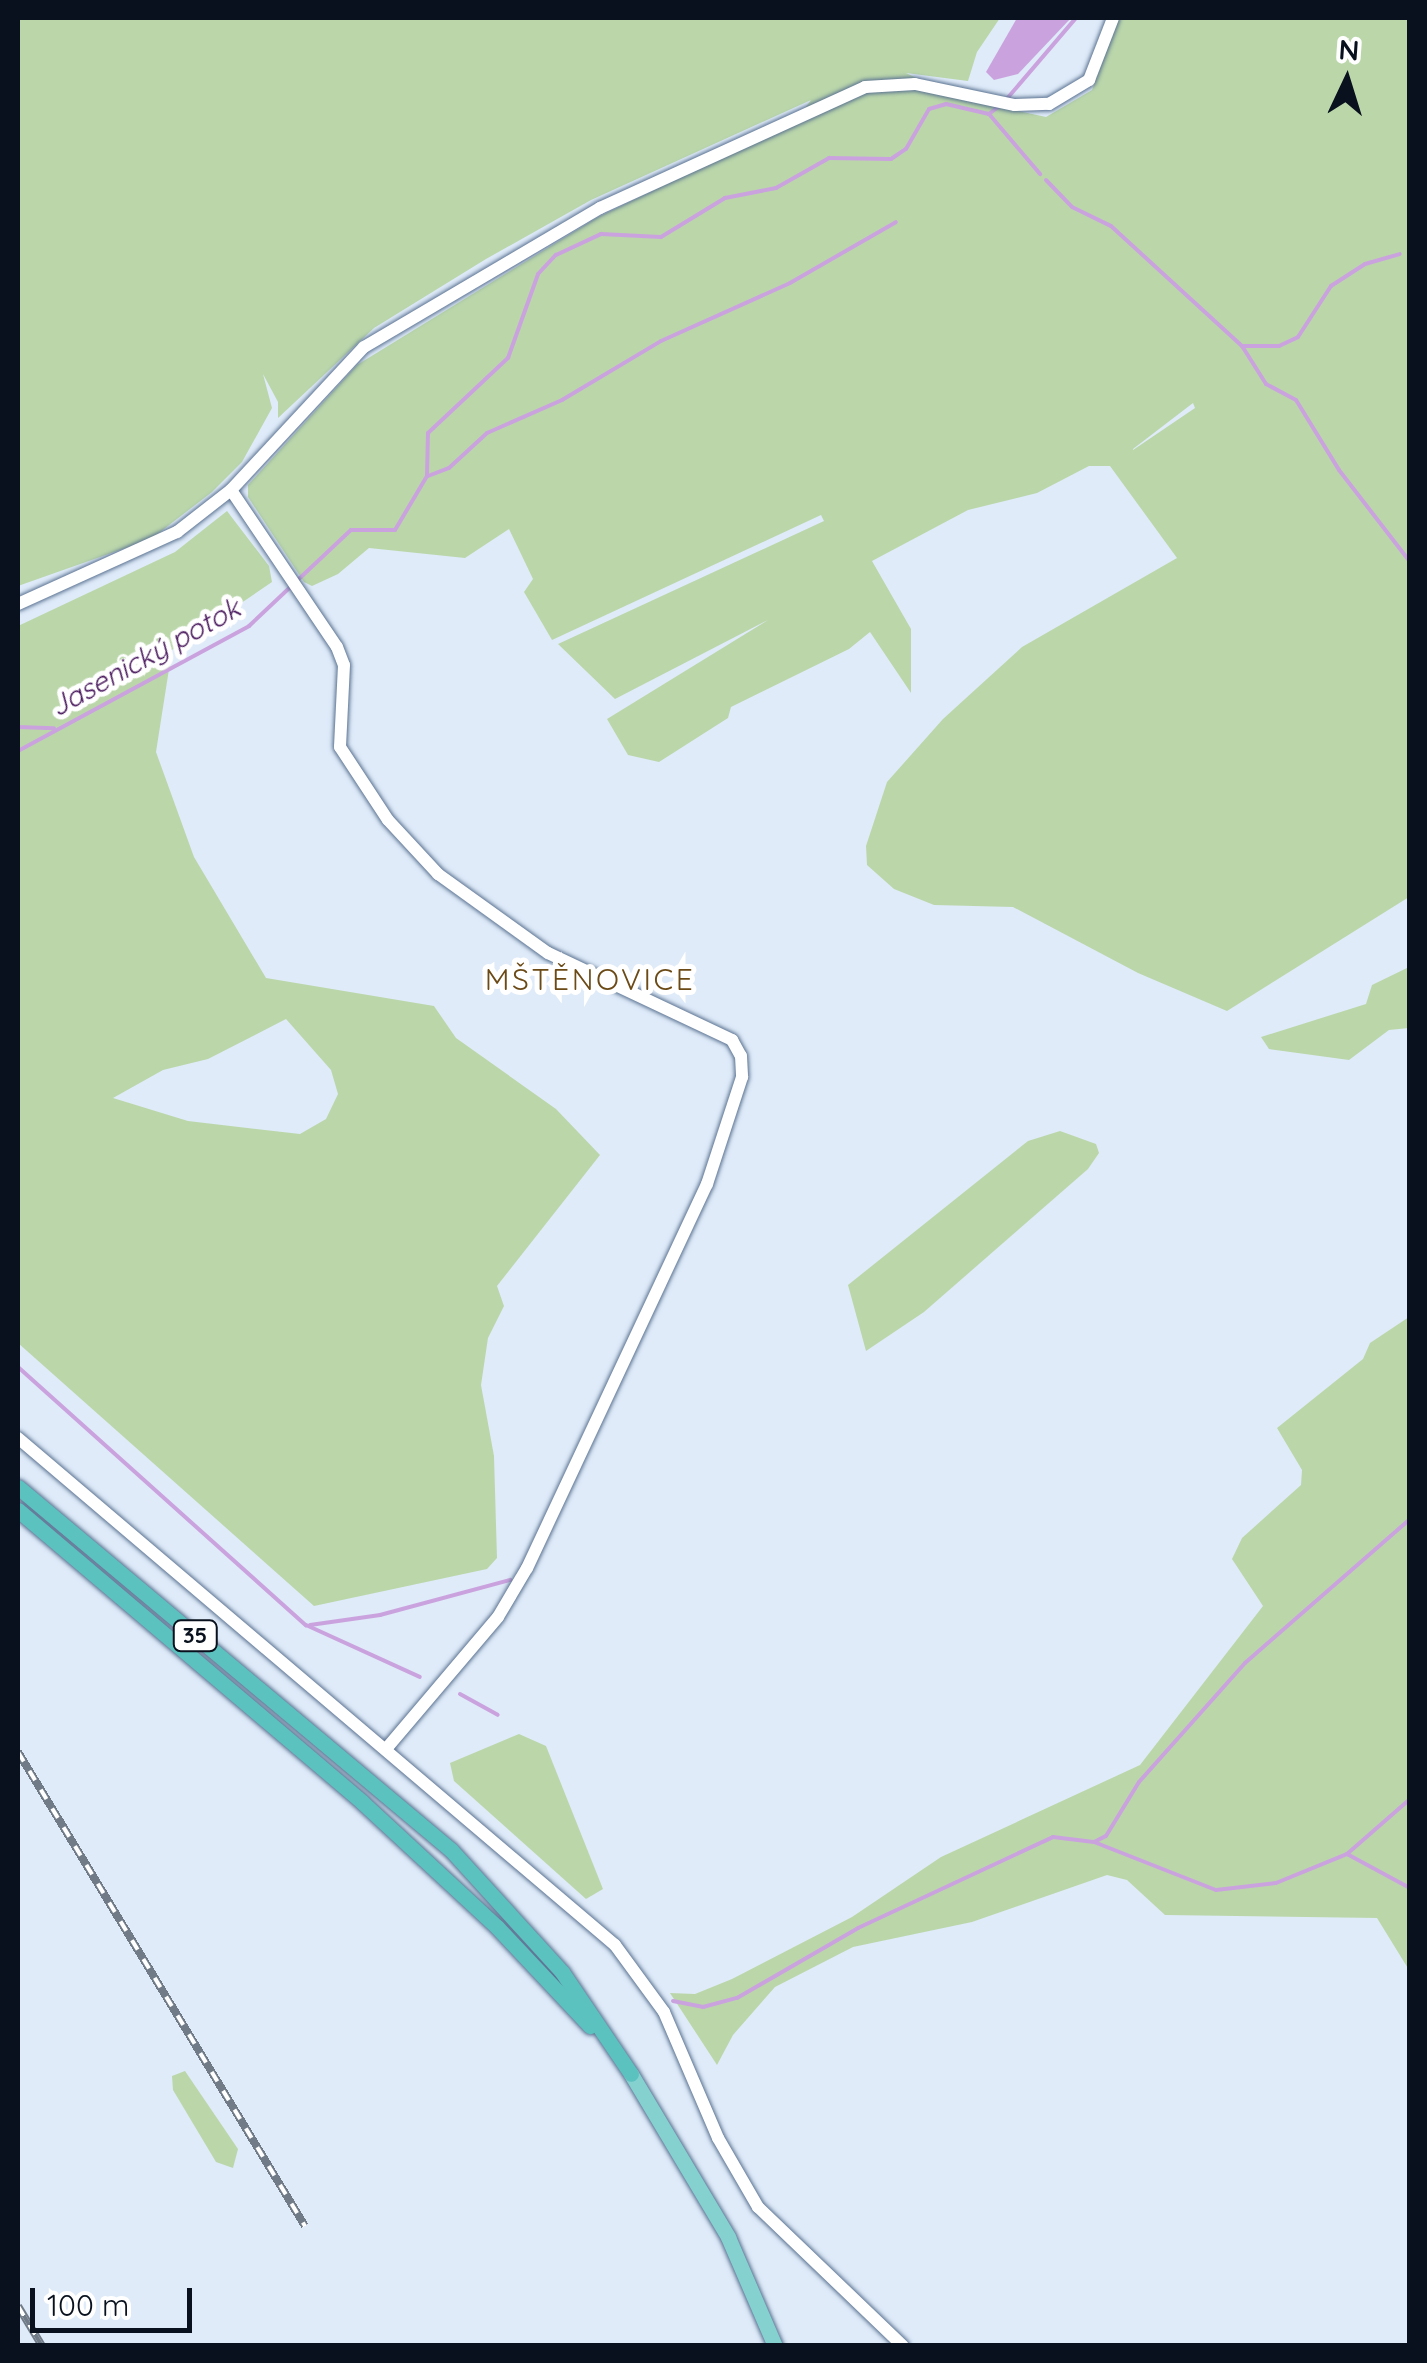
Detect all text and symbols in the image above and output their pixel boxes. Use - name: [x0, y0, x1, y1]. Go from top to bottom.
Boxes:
- north arrow: [1297, 30, 1397, 130]
- text: N: [1338, 31, 1361, 68]
- water label: Jasenický potok: [44, 591, 246, 723]
- district label: MŠTĚNOVICE: [485, 961, 695, 997]
- road number: 35: [172, 1619, 218, 1653]
- scale bar: [35, 2268, 198, 2330]
- text: 100 m: [47, 2286, 129, 2324]

